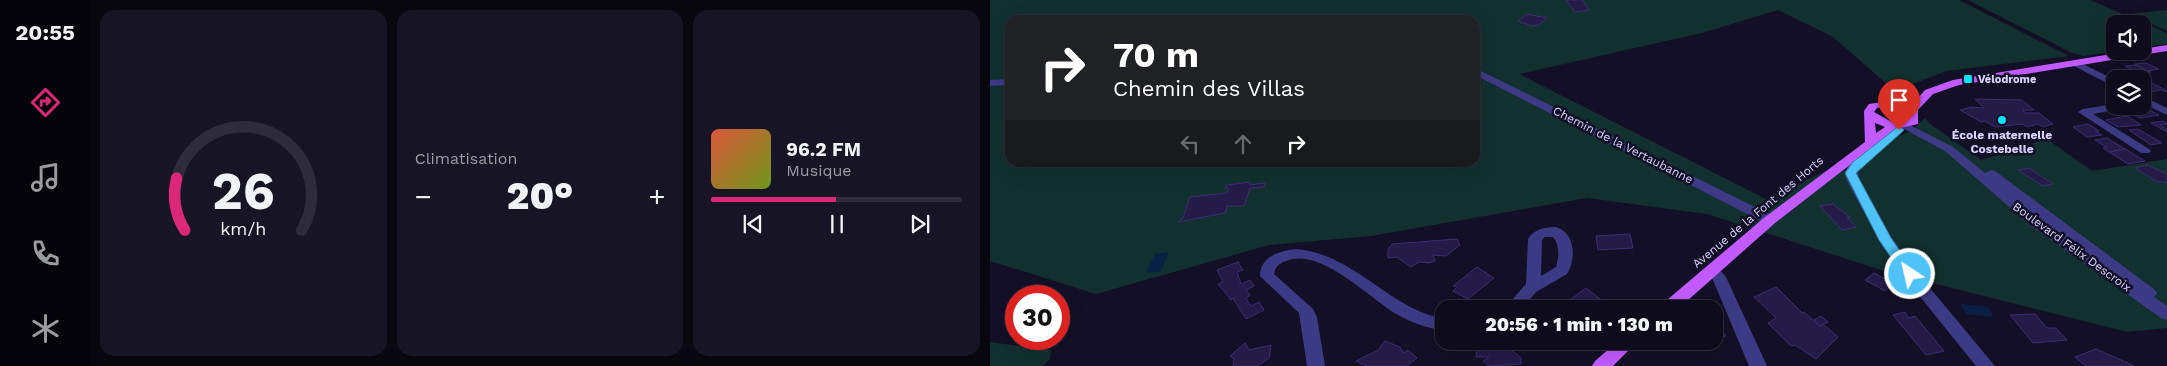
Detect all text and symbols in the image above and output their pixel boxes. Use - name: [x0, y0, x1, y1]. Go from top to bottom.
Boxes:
- map controls: [2106, 15, 2151, 115]
- button: sound: [2106, 15, 2151, 60]
- text: 20:55: [15, 20, 75, 45]
- text: 70 m: [1113, 34, 1199, 76]
- icon: right: [1030, 35, 1095, 100]
- button: layers: [2106, 70, 2151, 115]
- marker: Vélodrome: [1962, 73, 1974, 85]
- place label: Vélodrome: [1978, 73, 2036, 86]
- text: Chemin des Villas: [1113, 76, 1305, 101]
- pin: [1878, 79, 1920, 130]
- icon: directions: [28, 85, 63, 120]
- icon: arrive: [1885, 86, 1913, 114]
- street label: Chemin de la Vertaubanne: [1551, 104, 1695, 186]
- marker: École maternelle Costebelle: [1996, 114, 2008, 126]
- place label: École maternelle Costebelle: [1952, 128, 2052, 156]
- icon: left: [1176, 130, 1204, 158]
- icon: ahead: [1229, 130, 1257, 158]
- icon: right: [1282, 130, 1310, 158]
- text: 96.2 FM: [786, 138, 861, 161]
- text: Climatisation: [415, 149, 517, 168]
- street label: Avenue de la Font des Horts: [1690, 153, 1826, 271]
- icon: music: [28, 160, 63, 195]
- text: 26: [212, 161, 275, 222]
- text: Musique: [786, 161, 852, 180]
- text: 20°: [507, 174, 573, 218]
- text: −: [415, 180, 432, 213]
- text: +: [648, 180, 665, 213]
- street label: Boulevard Félix Descroix: [2010, 199, 2134, 295]
- icon: previous: [739, 210, 767, 238]
- icon: pause: [823, 210, 851, 238]
- icon: next: [906, 210, 934, 238]
- text: km/h: [220, 218, 266, 239]
- icon: phone: [28, 236, 63, 271]
- position arrow: [1883, 247, 1935, 299]
- speed limit sign: 30: [1005, 285, 1070, 350]
- icon: climate: [28, 311, 63, 346]
- text: 20:56 · 1 min · 130 m: [1485, 313, 1673, 336]

